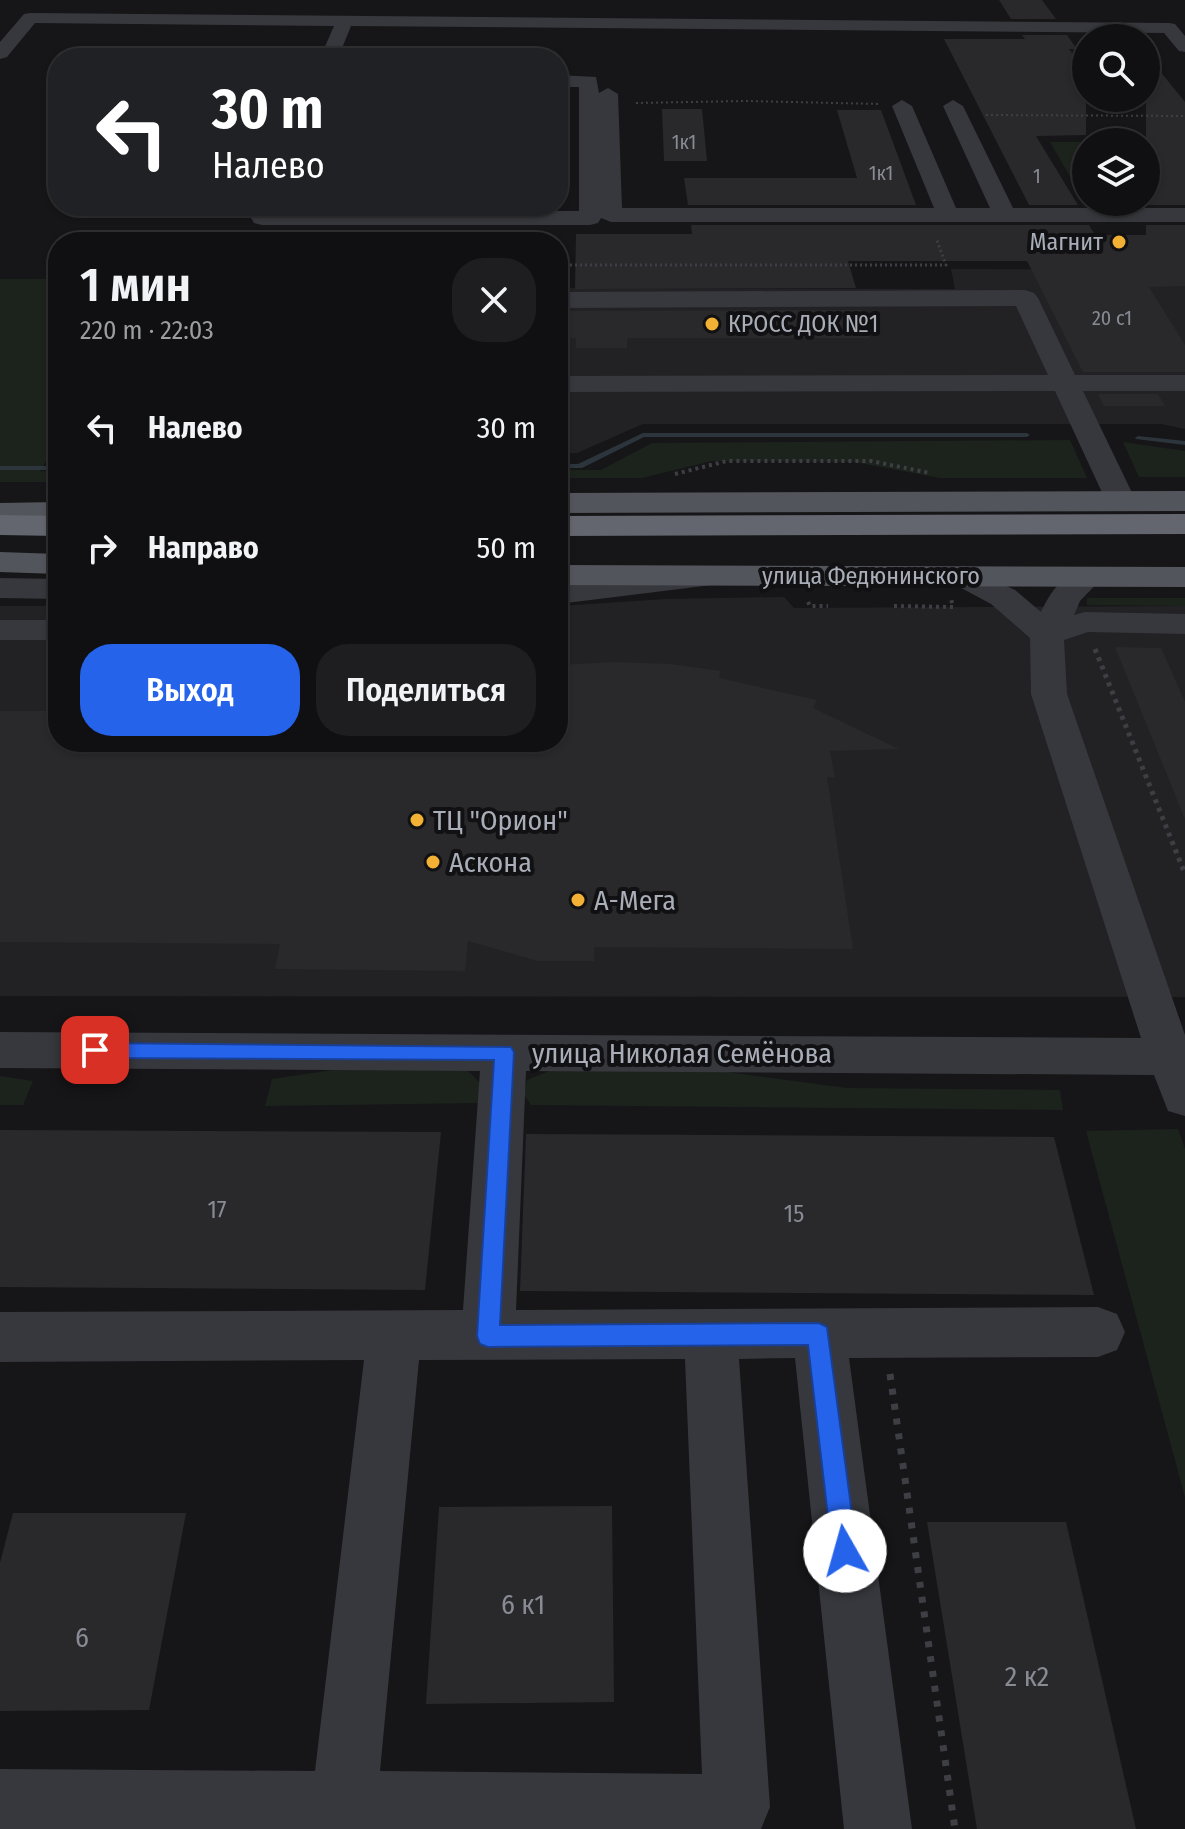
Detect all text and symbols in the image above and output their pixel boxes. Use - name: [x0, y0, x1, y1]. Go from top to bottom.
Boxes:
- map controls: [1072, 24, 1160, 216]
- button: search: [1072, 24, 1160, 112]
- text: 30 m: [212, 76, 323, 143]
- icon: left: [80, 80, 184, 184]
- button: layers: [1072, 128, 1160, 216]
- house number: 1к1: [672, 130, 696, 154]
- text: Налево: [212, 144, 325, 188]
- house number: 1к1: [869, 161, 893, 185]
- house number: 1: [1033, 164, 1041, 188]
- place label: Магнит: [1029, 228, 1103, 256]
- marker: Магнит: [1110, 233, 1128, 251]
- text: 1 мин: [80, 256, 191, 314]
- button: close: [452, 258, 536, 342]
- house number: 20 с1: [1092, 306, 1132, 330]
- place label: КРОСС ДОК №1: [728, 310, 878, 338]
- text: 220 m · 22:03: [80, 315, 214, 346]
- marker: КРОСС ДОК №1: [703, 315, 721, 333]
- icon: left: [80, 406, 124, 450]
- text: Налево: [148, 410, 243, 446]
- text: 30 m: [477, 410, 536, 446]
- icon: right: [80, 526, 124, 570]
- text: Направо: [148, 530, 259, 566]
- text: 50 m: [476, 530, 536, 566]
- street label: улица Федюнинского: [762, 562, 980, 590]
- button: Выход: [80, 644, 300, 736]
- button: Поделиться: [316, 644, 536, 736]
- place label: ТЦ "Орион": [433, 804, 568, 837]
- marker: ТЦ "Орион": [408, 811, 426, 829]
- place label: Аскона: [449, 846, 532, 879]
- marker: Аскона: [424, 853, 442, 871]
- place label: А-Мега: [594, 884, 676, 917]
- marker: А-Мега: [569, 891, 587, 909]
- pin: [61, 1016, 129, 1084]
- icon: arrive: [73, 1028, 117, 1072]
- street label: улица Николая Семёнова: [532, 1037, 832, 1070]
- house number: 17: [207, 1196, 227, 1224]
- house number: 15: [784, 1200, 804, 1228]
- position arrow: [803, 1509, 887, 1593]
- house number: 6 к1: [501, 1588, 545, 1621]
- house number: 6: [75, 1621, 89, 1654]
- house number: 2 к2: [1005, 1660, 1049, 1693]

